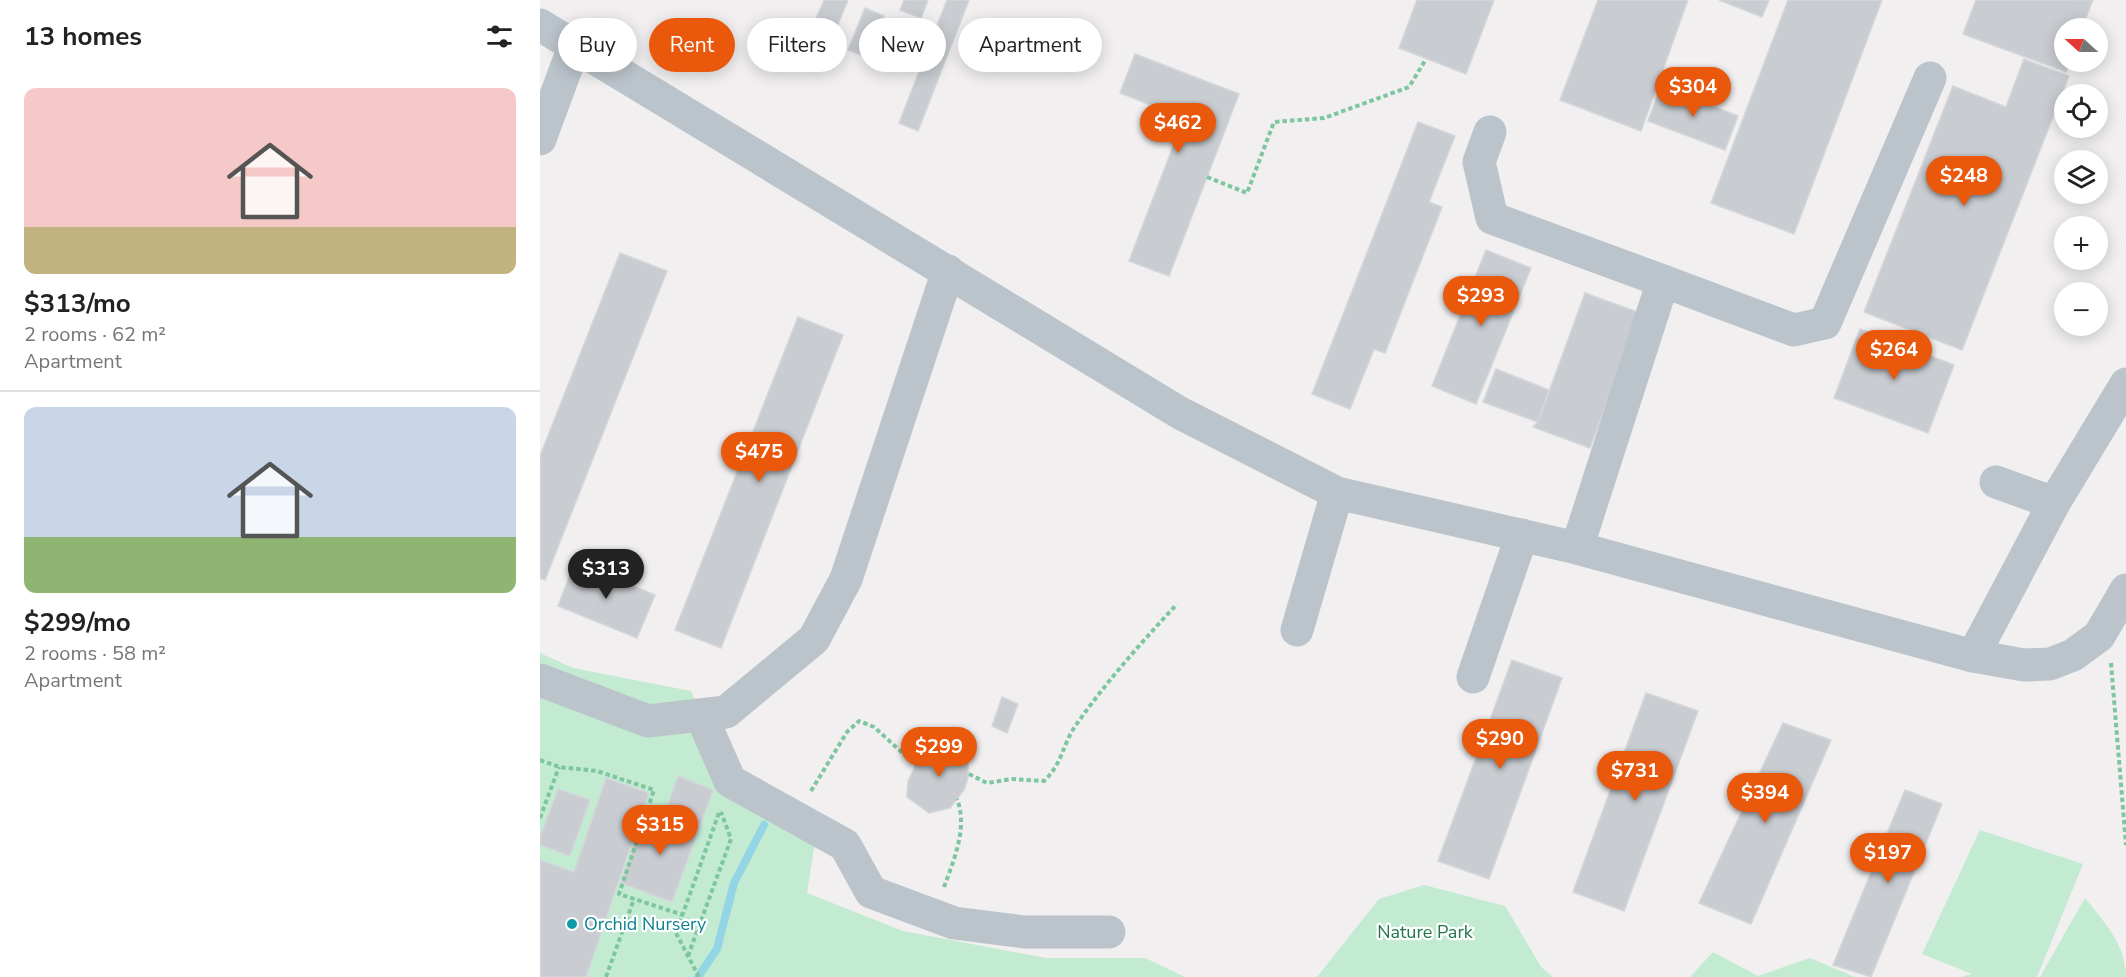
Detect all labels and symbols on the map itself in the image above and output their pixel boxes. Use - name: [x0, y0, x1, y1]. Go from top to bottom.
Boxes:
- north arrow: [2054, 18, 2108, 72]
- pin: $304: [1657, 67, 1729, 118]
- pin: $462: [1142, 103, 1214, 154]
- pin: $248: [1928, 156, 2000, 207]
- pin: $293: [1445, 276, 1517, 327]
- pin: $264: [1858, 330, 1930, 381]
- pin: $475: [723, 432, 795, 483]
- pin: $313: [570, 549, 642, 600]
- pin: $290: [1464, 719, 1536, 770]
- pin: $299: [903, 727, 975, 778]
- pin: $731: [1599, 751, 1671, 802]
- pin: $394: [1729, 773, 1801, 824]
- pin: $315: [624, 805, 696, 856]
- pin: $197: [1852, 833, 1924, 884]
- place label: Orchid Nursery: [584, 912, 707, 936]
- marker: Orchid Nursery: [565, 917, 579, 931]
- park label: Nature Park: [1377, 920, 1474, 944]

